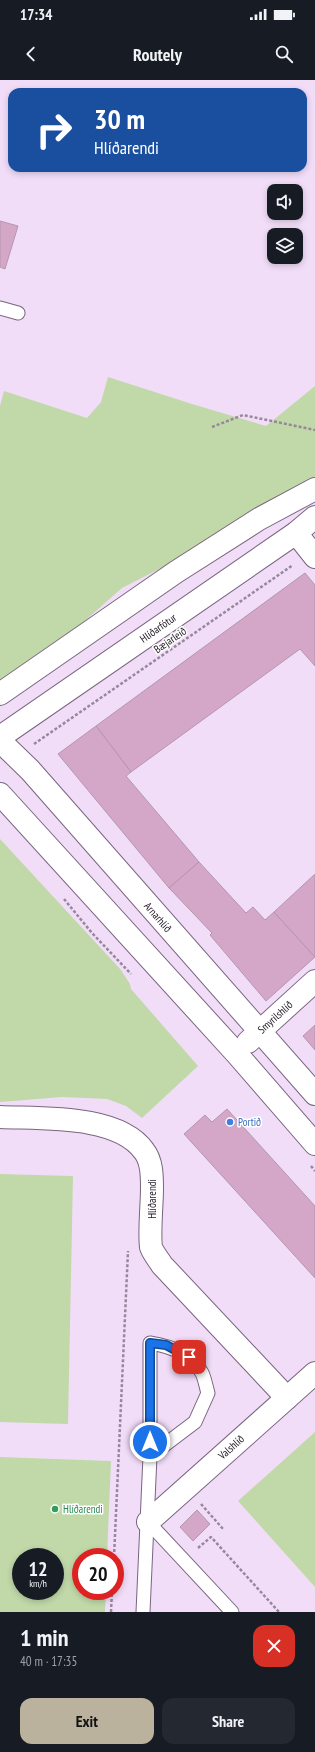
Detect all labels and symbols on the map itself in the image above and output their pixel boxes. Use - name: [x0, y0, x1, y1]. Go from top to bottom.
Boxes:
- street label: Hlíðarfótur: [137, 610, 179, 646]
- street label: Bæjarleið: [151, 624, 189, 656]
- street label: Arnarhlíð: [141, 899, 175, 935]
- street label: Smyrilshlíð: [255, 998, 295, 1036]
- place label: Portið: [238, 1115, 261, 1129]
- marker: Portið: [225, 1117, 235, 1127]
- street label: Hlíðarendi: [145, 1179, 159, 1219]
- pin: [172, 1340, 206, 1374]
- position arrow: [129, 1421, 171, 1463]
- street label: Valshlíð: [214, 1432, 247, 1463]
- place label: Hlíðarendi: [63, 1502, 103, 1516]
- marker: Hlíðarendi: [50, 1504, 60, 1514]
- speed limit sign: 20: [72, 1548, 124, 1600]

